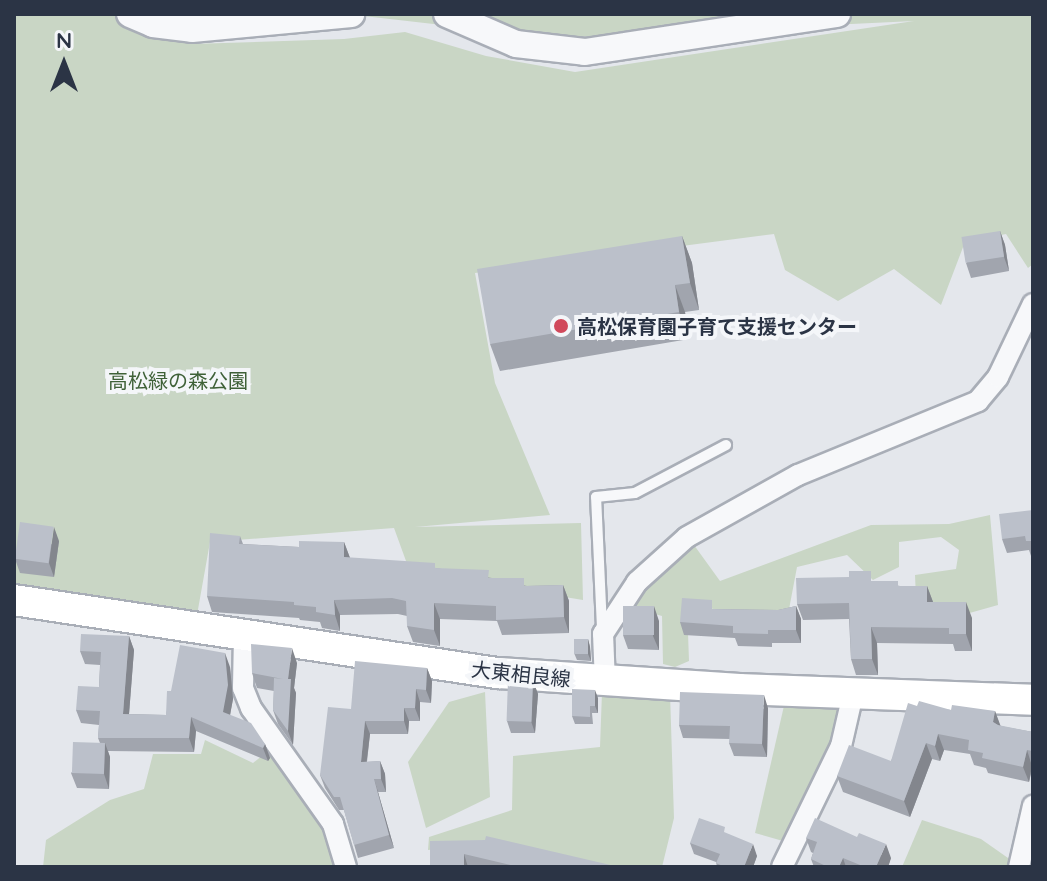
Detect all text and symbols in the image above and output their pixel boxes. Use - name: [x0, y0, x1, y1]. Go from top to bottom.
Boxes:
- north arrow: [24, 24, 104, 104]
- text: N: [56, 26, 72, 54]
- place label: 高松保育園子育て支援センター: [577, 314, 857, 338]
- marker: 高松保育園子育て支援センター: [552, 317, 570, 335]
- park label: 高松緑の森公園: [108, 368, 248, 392]
- street label: 大東相良線: [470, 657, 572, 691]

